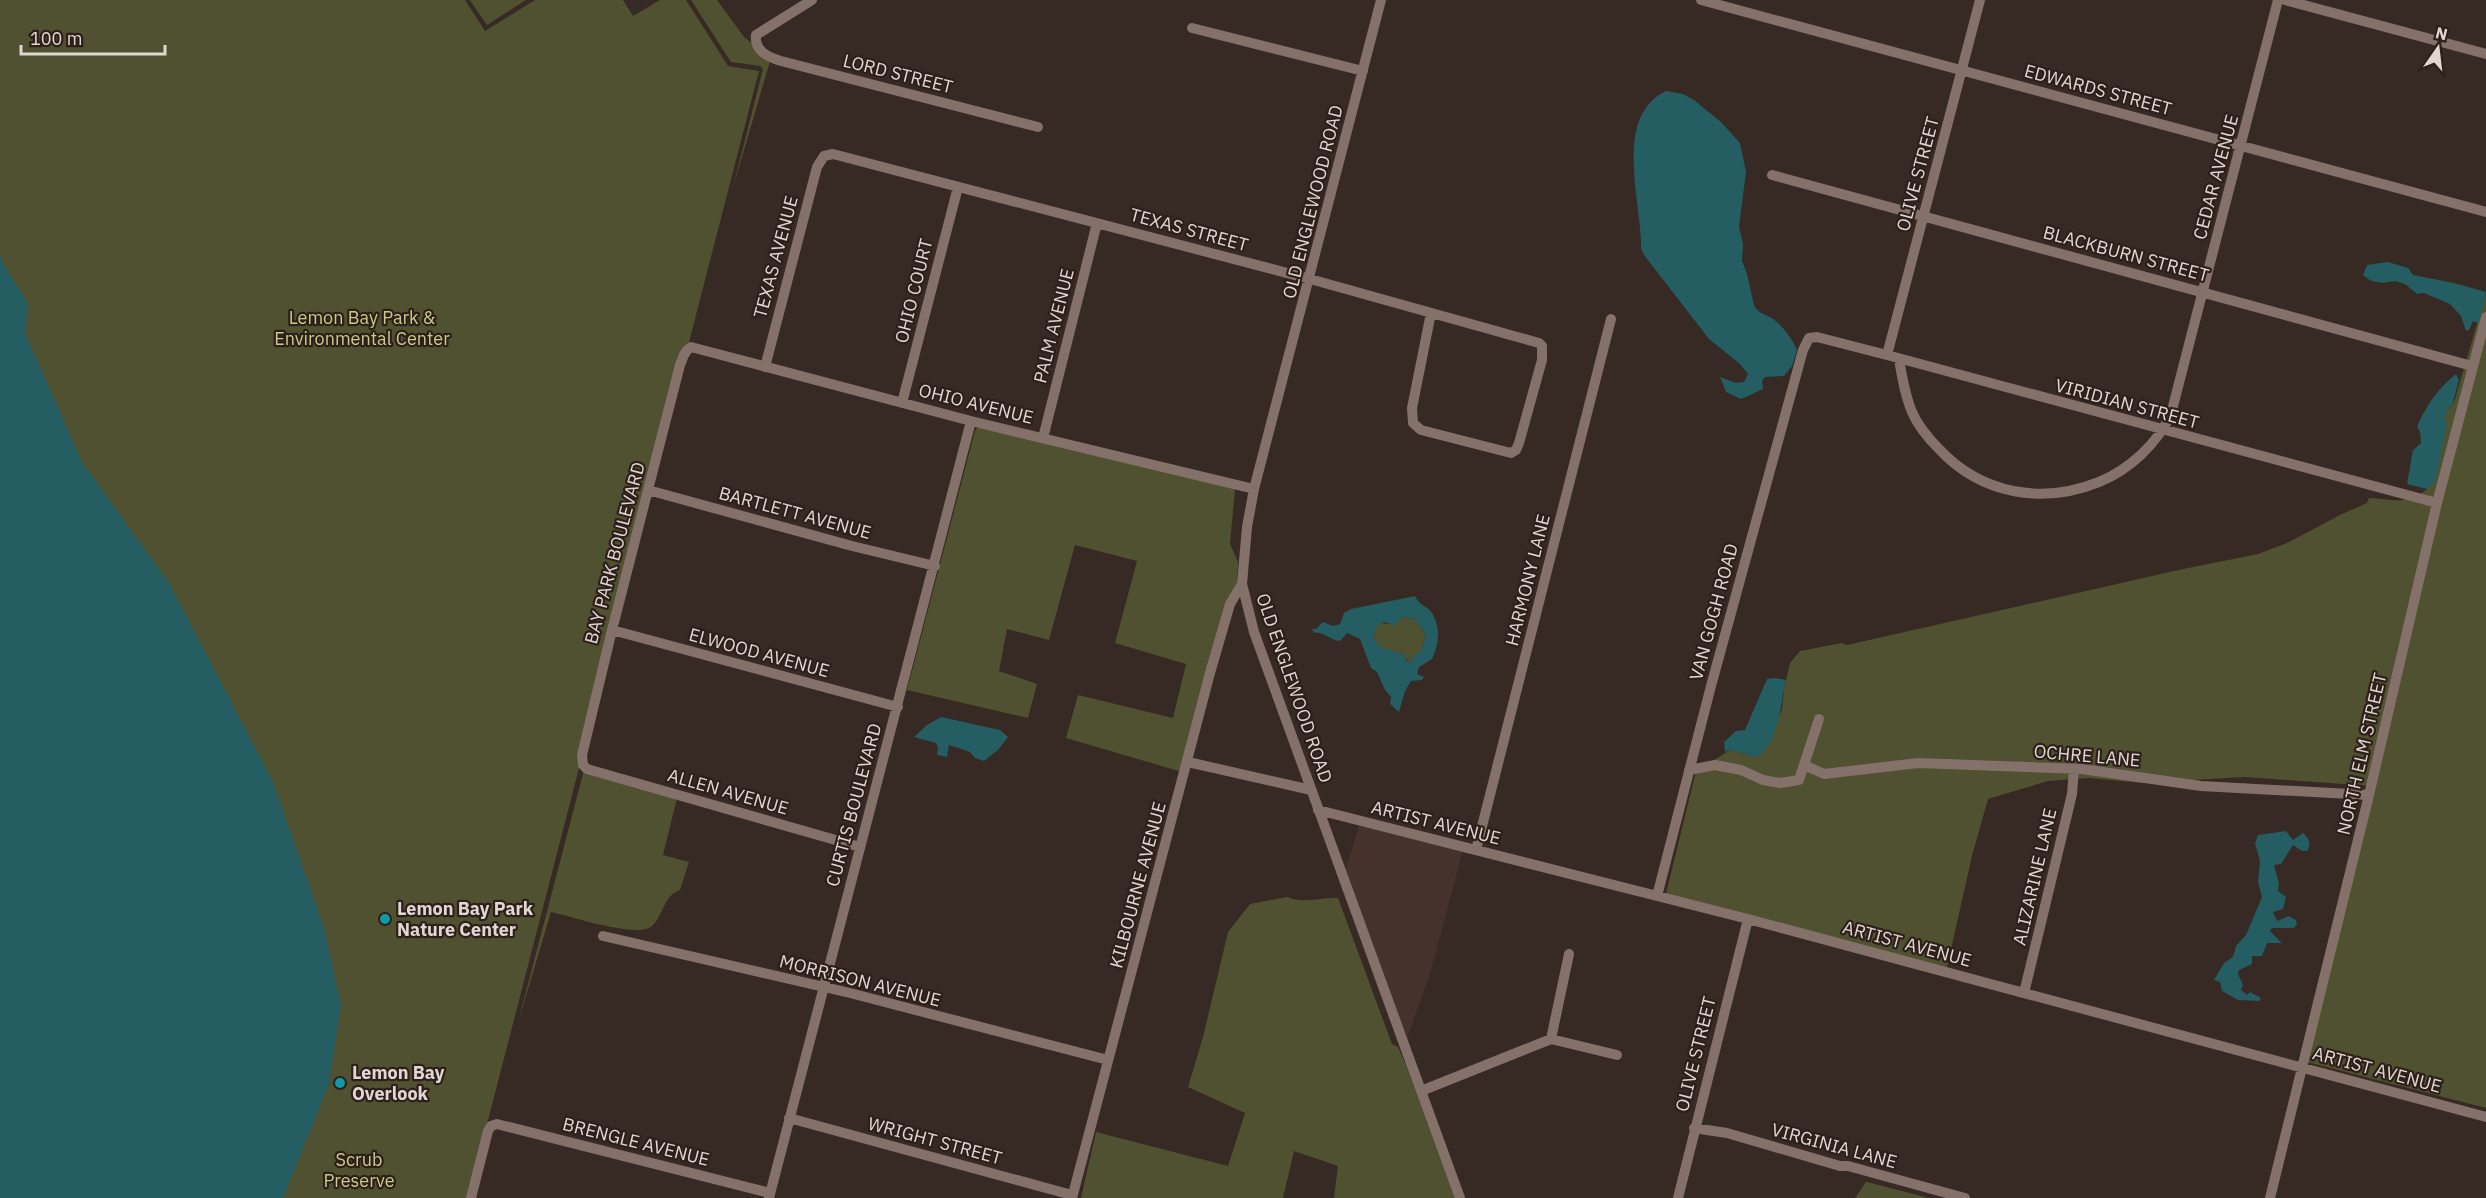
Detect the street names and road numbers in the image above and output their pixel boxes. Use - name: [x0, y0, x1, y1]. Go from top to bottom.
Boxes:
- street label: LORD STREET: [841, 49, 955, 98]
- street label: EDWARDS STREET: [2022, 59, 2174, 120]
- street label: OLD ENGLEWOOD ROAD: [1277, 103, 1348, 301]
- street label: CEDAR AVENUE: [2188, 112, 2243, 242]
- street label: OLIVE STREET: [1891, 114, 1944, 234]
- street label: TEXAS AVENUE: [748, 193, 803, 321]
- street label: TEXAS STREET: [1127, 203, 1251, 256]
- street label: BLACKBURN STREET: [2041, 220, 2212, 287]
- street label: OHIO COURT: [889, 236, 938, 346]
- street label: PALM AVENUE: [1028, 266, 1079, 386]
- street label: VIRIDIAN STREET: [2053, 373, 2202, 434]
- street label: OHIO AVENUE: [916, 378, 1036, 429]
- street label: BAY PARK BOULEVARD: [579, 459, 650, 646]
- street label: BARTLETT AVENUE: [716, 481, 874, 544]
- street label: HARMONY LANE: [1500, 512, 1555, 648]
- street label: VAN GOGH ROAD: [1684, 541, 1743, 683]
- street label: OLD ENGLEWOOD ROAD: [1251, 590, 1338, 785]
- street label: ELWOOD AVENUE: [686, 623, 832, 682]
- street label: NORTH ELM STREET: [2332, 671, 2391, 837]
- street label: CURTIS BOULEVARD: [821, 721, 886, 889]
- street label: OCHRE LANE: [2033, 739, 2141, 772]
- street label: ALLEN AVENUE: [665, 763, 791, 820]
- street label: ARTIST AVENUE: [1369, 795, 1503, 850]
- street label: KILBOURNE AVENUE: [1104, 799, 1171, 970]
- street label: ALIZARINE LANE: [2008, 806, 2061, 948]
- street label: ARTIST AVENUE: [1840, 915, 1974, 972]
- street label: MORRISON AVENUE: [777, 949, 943, 1012]
- street label: OLIVE STREET: [1670, 994, 1721, 1114]
- street label: ARTIST AVENUE: [2310, 1041, 2444, 1098]
- street label: BRENGLE AVENUE: [560, 1112, 712, 1171]
- street label: WRIGHT STREET: [866, 1112, 1005, 1169]
- street label: VIRGINIA LANE: [1769, 1118, 1899, 1173]

